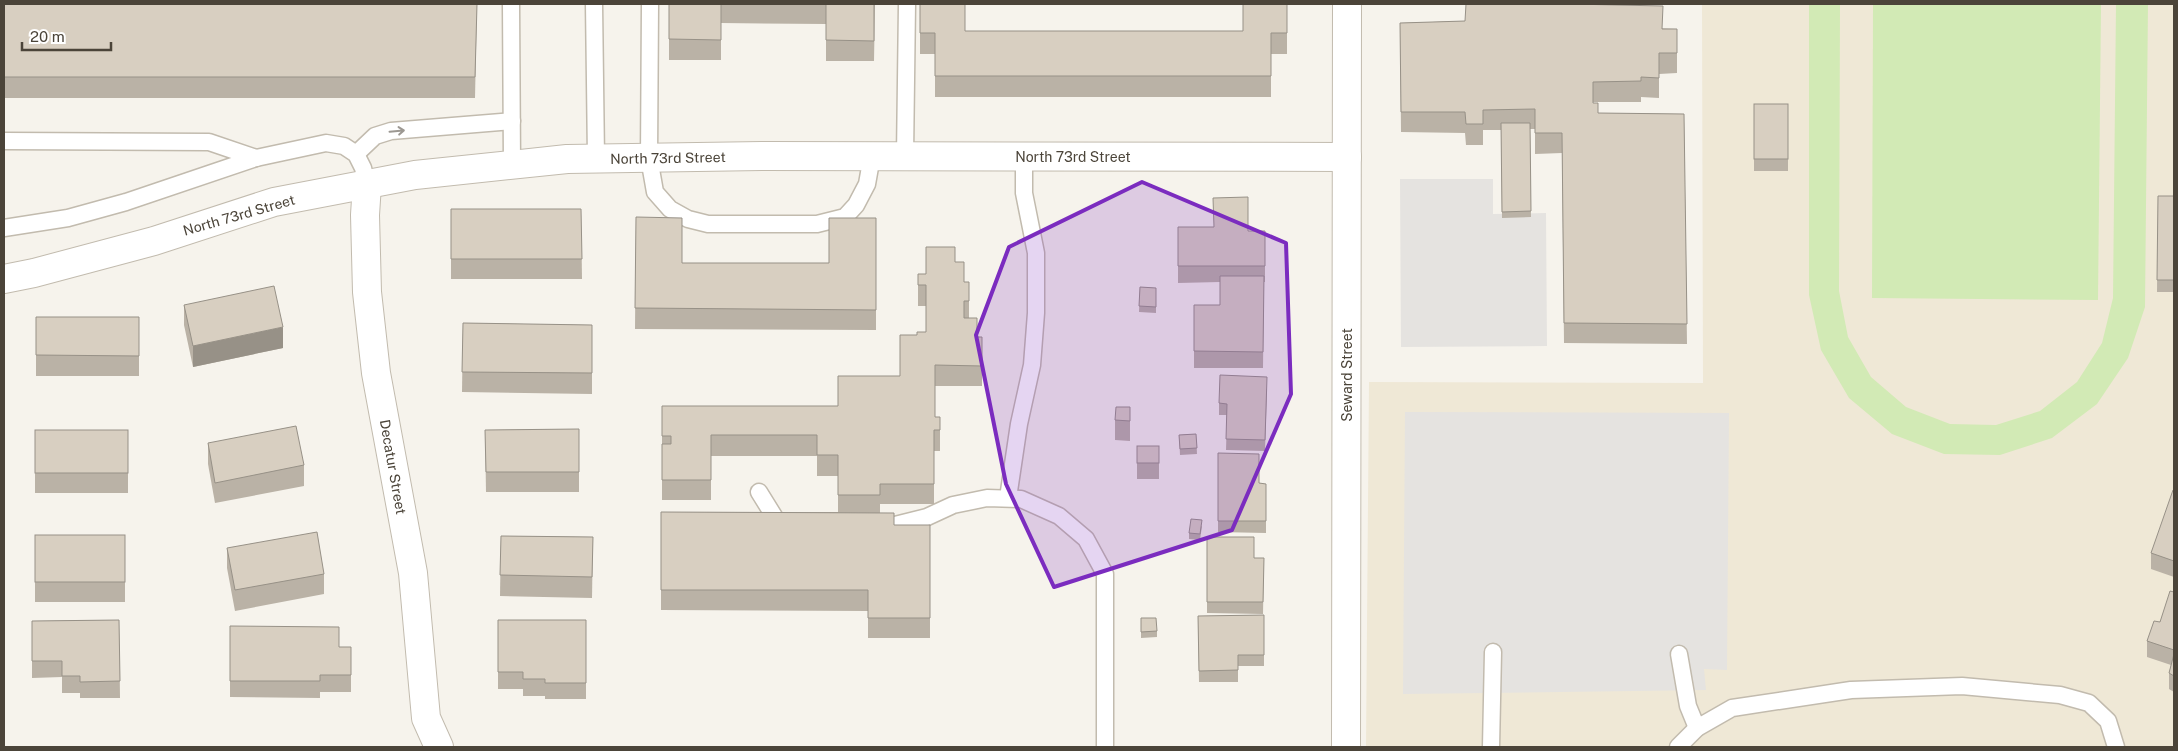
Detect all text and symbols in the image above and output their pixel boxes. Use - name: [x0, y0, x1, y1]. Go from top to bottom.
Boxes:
- scale bar: [22, 20, 111, 52]
- text: 20 m: [30, 28, 65, 45]
- one-way arrow: [389, 126, 405, 136]
- street label: North 73rd Street: [610, 149, 726, 167]
- street label: North 73rd Street: [1015, 149, 1131, 165]
- street label: North 73rd Street: [181, 191, 297, 239]
- street label: Seward Street: [1339, 328, 1355, 422]
- street label: Decatur Street: [377, 418, 409, 516]

